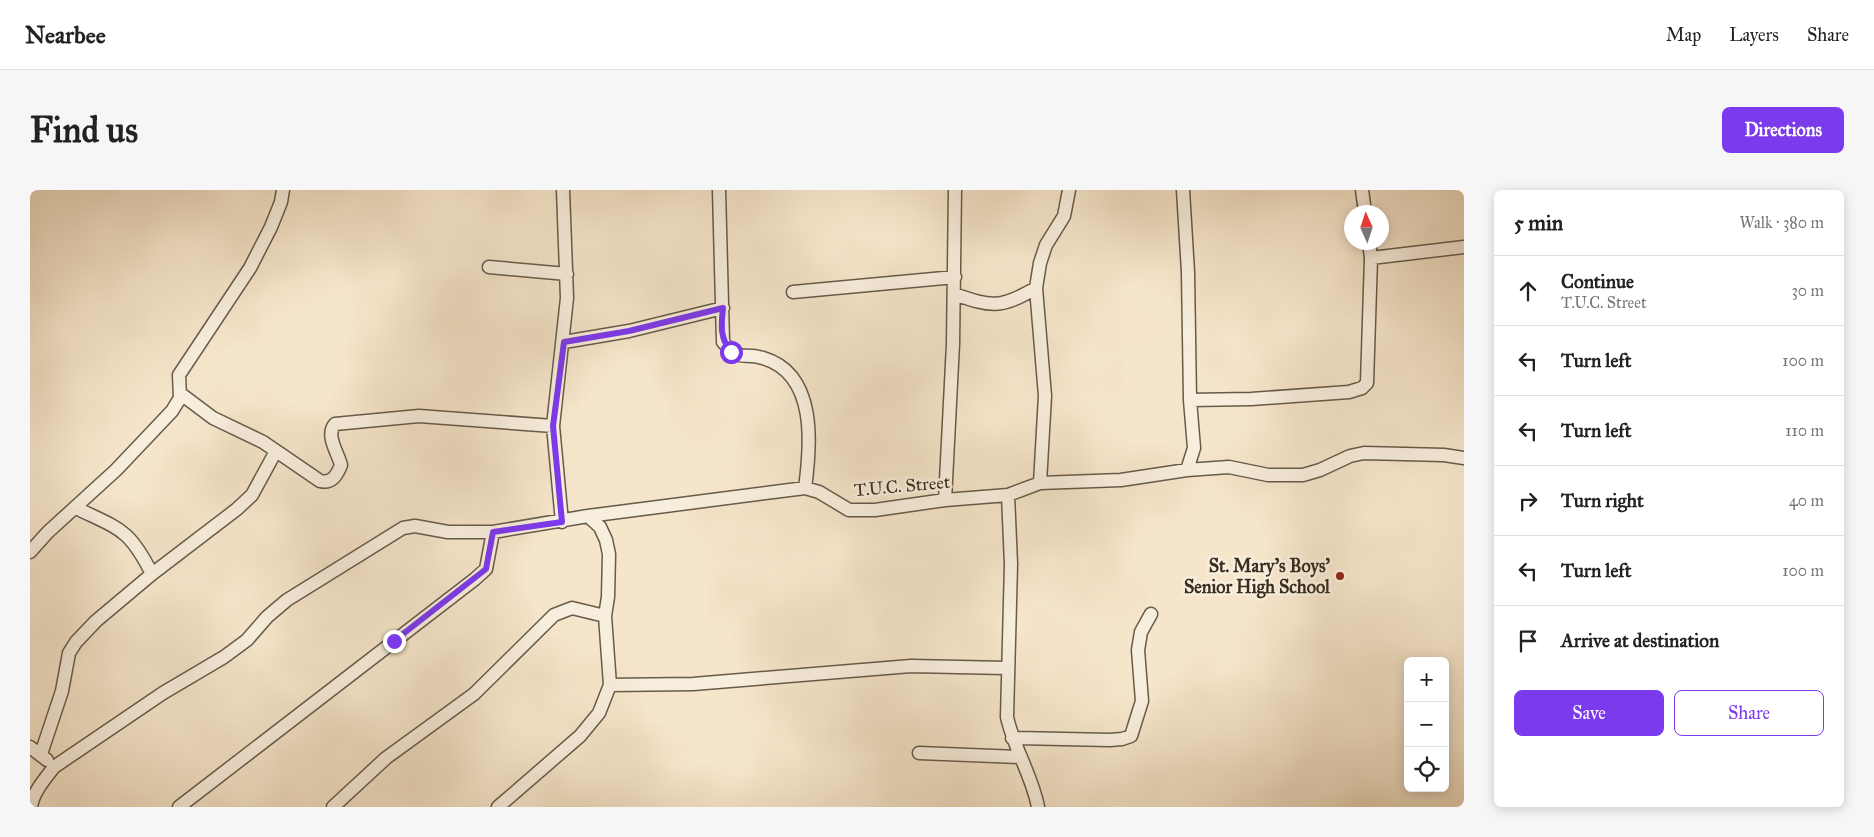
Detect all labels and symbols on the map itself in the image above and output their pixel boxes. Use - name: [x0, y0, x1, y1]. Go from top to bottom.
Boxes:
- north arrow: [1344, 205, 1389, 250]
- route start: [720, 341, 743, 364]
- street label: T.U.C. Street: [853, 471, 952, 501]
- place label: St. Mary's Boys' Senior High School: [1184, 555, 1331, 599]
- marker: St. Mary's Boys' Senior High School: [1334, 570, 1346, 582]
- route end: [383, 630, 406, 653]

